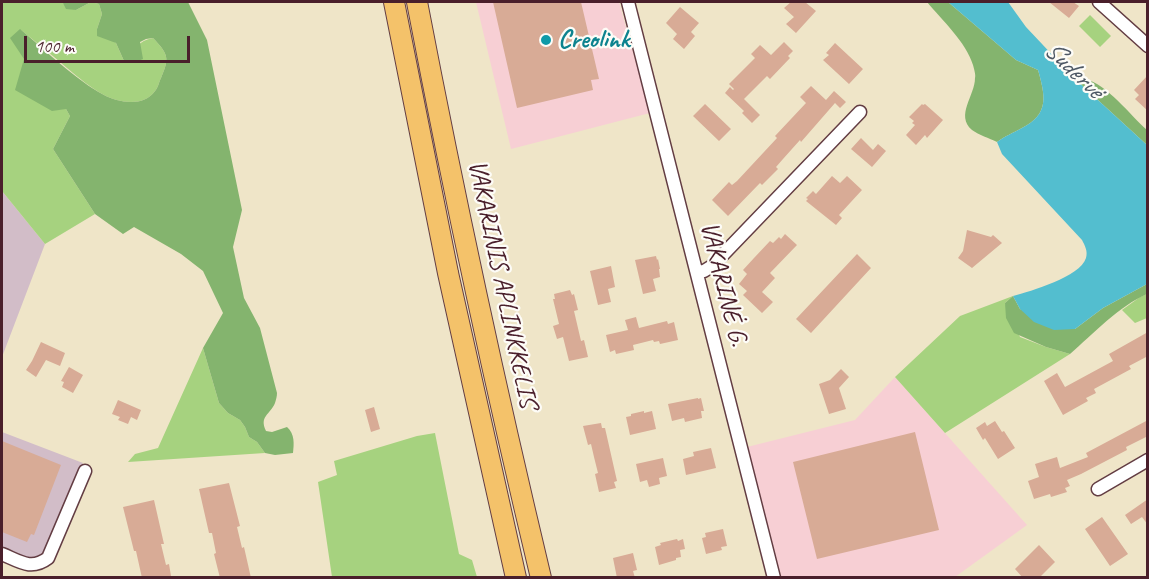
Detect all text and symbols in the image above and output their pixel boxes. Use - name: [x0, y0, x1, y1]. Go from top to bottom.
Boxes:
- scale bar: [27, 24, 194, 62]
- place label: Creolink: [558, 24, 629, 56]
- marker: Creolink: [539, 33, 553, 47]
- water label: Sudervė: [1037, 34, 1109, 106]
- text: 100 m: [35, 35, 74, 57]
- street label: VAKARINIS APLINKKELIS: [461, 157, 543, 411]
- street label: VAKARINĖ G.: [692, 218, 754, 350]

